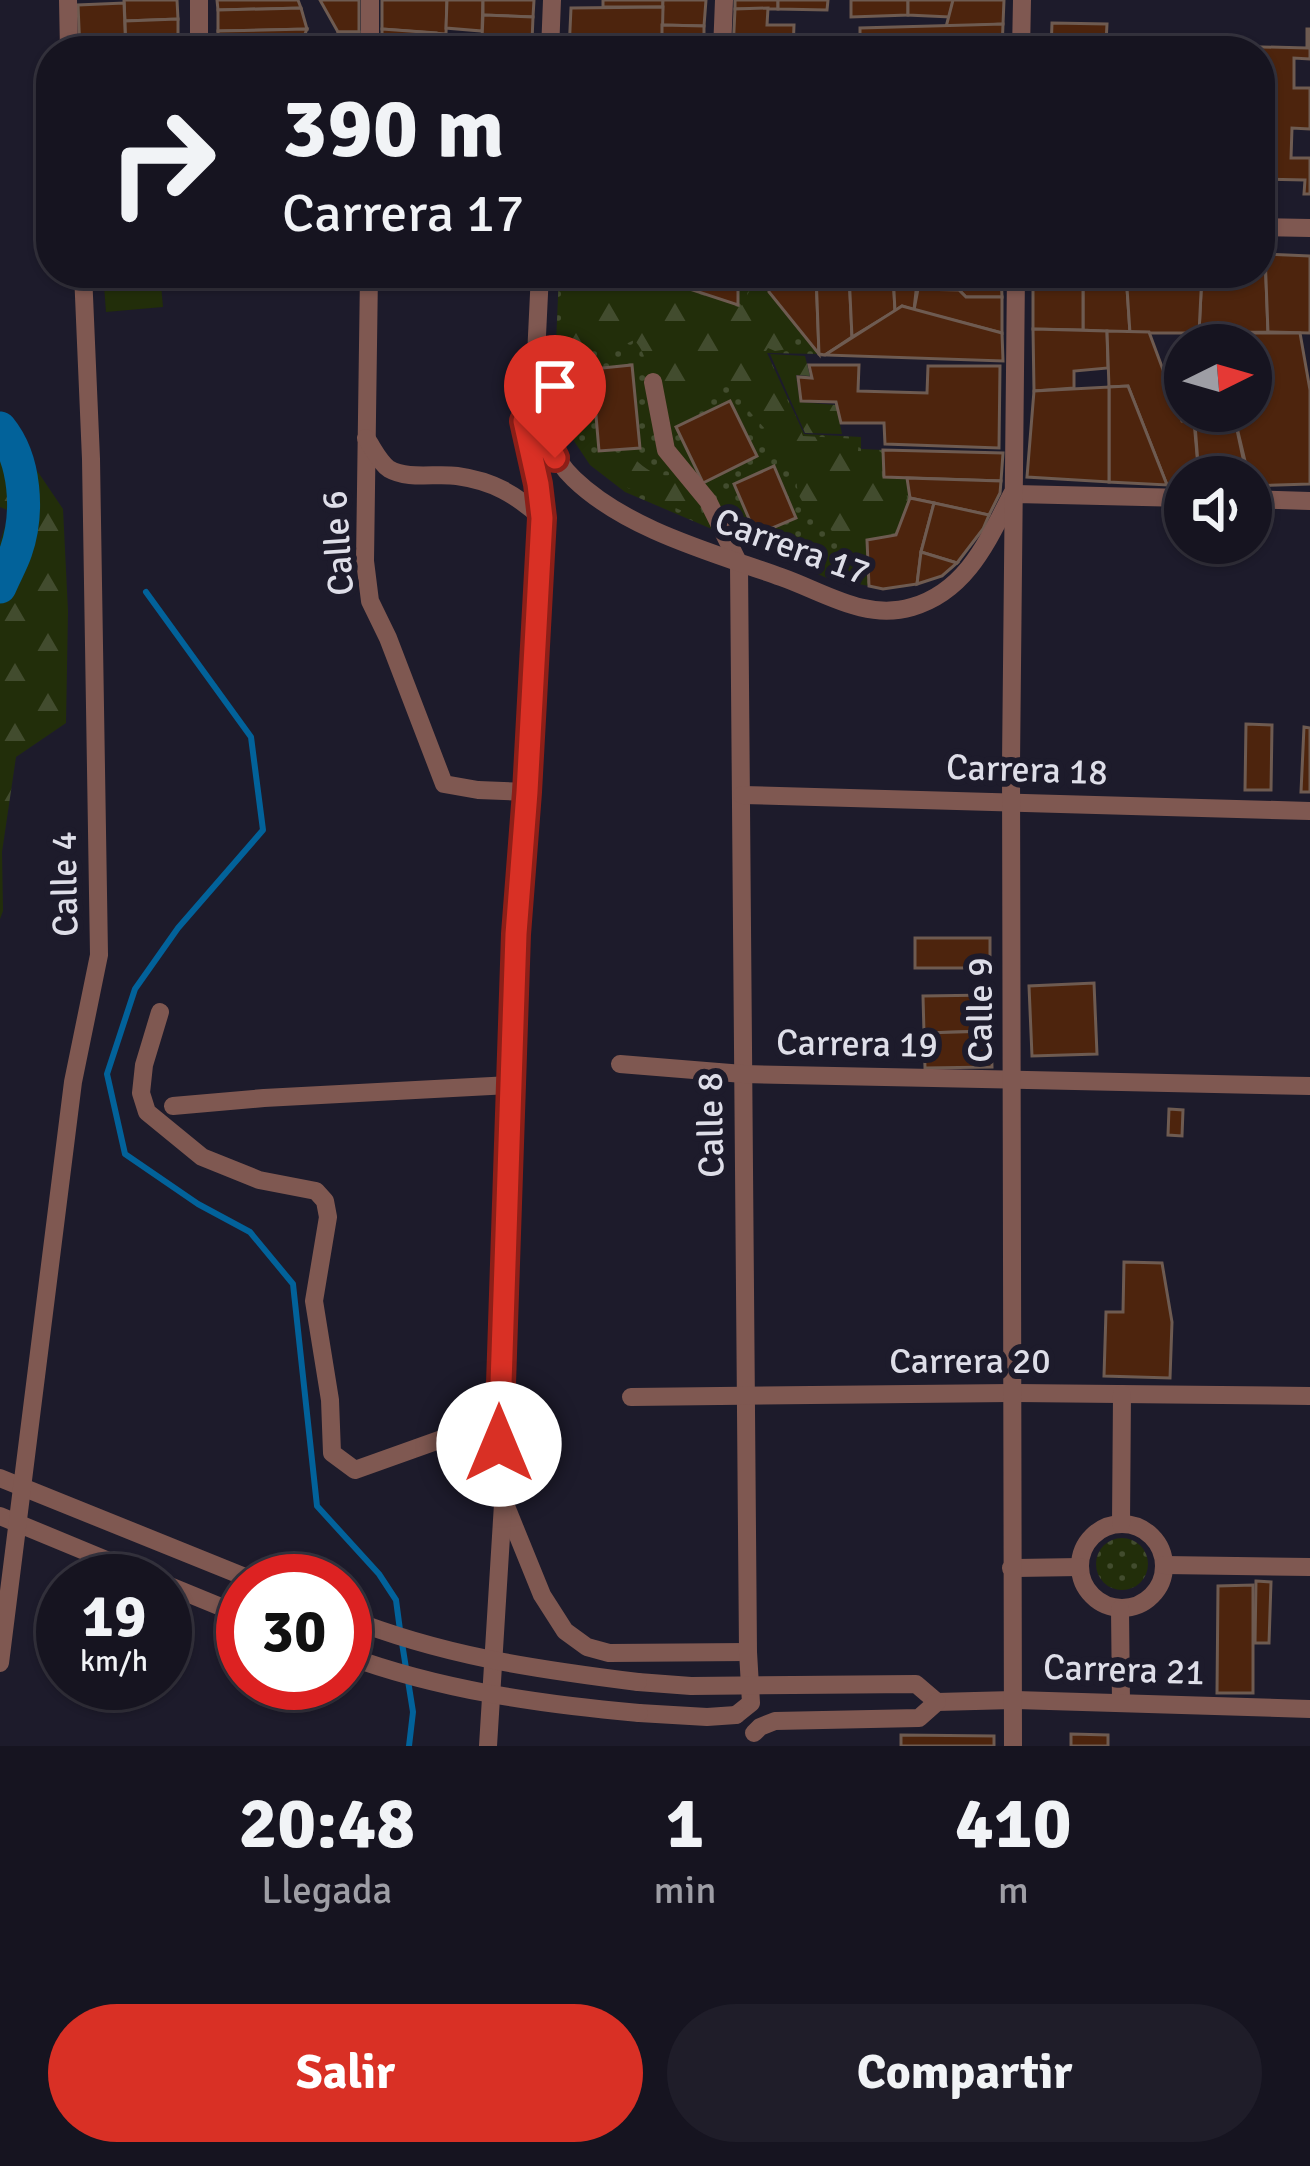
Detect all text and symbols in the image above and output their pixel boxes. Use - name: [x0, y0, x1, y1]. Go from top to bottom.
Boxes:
- text: 390 m: [282, 77, 504, 181]
- icon: right: [84, 84, 240, 240]
- text: Carrera 17: [282, 180, 524, 247]
- north arrow: [1164, 324, 1272, 432]
- map controls: [1164, 324, 1272, 564]
- pin: [504, 335, 606, 458]
- icon: arrive: [522, 353, 588, 419]
- button: sound: [1164, 456, 1272, 564]
- street label: Calle 6: [312, 489, 364, 597]
- street label: Carrera 17: [708, 498, 876, 596]
- street label: Carrera 18: [945, 745, 1109, 795]
- street label: Calle 4: [42, 831, 88, 937]
- street label: Calle 9: [958, 957, 1003, 1063]
- street label: Carrera 19: [776, 1020, 938, 1068]
- street label: Calle 8: [688, 1072, 734, 1178]
- street label: Carrera 20: [889, 1339, 1051, 1384]
- position arrow: [436, 1381, 562, 1507]
- speed limit sign: 30: [216, 1554, 372, 1710]
- text: 19: [82, 1580, 146, 1654]
- text: km/h: [80, 1643, 148, 1680]
- street label: Carrera 21: [1042, 1645, 1206, 1695]
- text: 20:48: [238, 1779, 415, 1868]
- text: 1: [666, 1779, 704, 1868]
- text: 410: [955, 1779, 1072, 1868]
- text: Llegada: [261, 1866, 392, 1914]
- text: min: [654, 1866, 717, 1914]
- text: m: [998, 1866, 1029, 1914]
- button: Salir: [48, 2004, 643, 2142]
- button: Compartir: [667, 2004, 1262, 2142]

